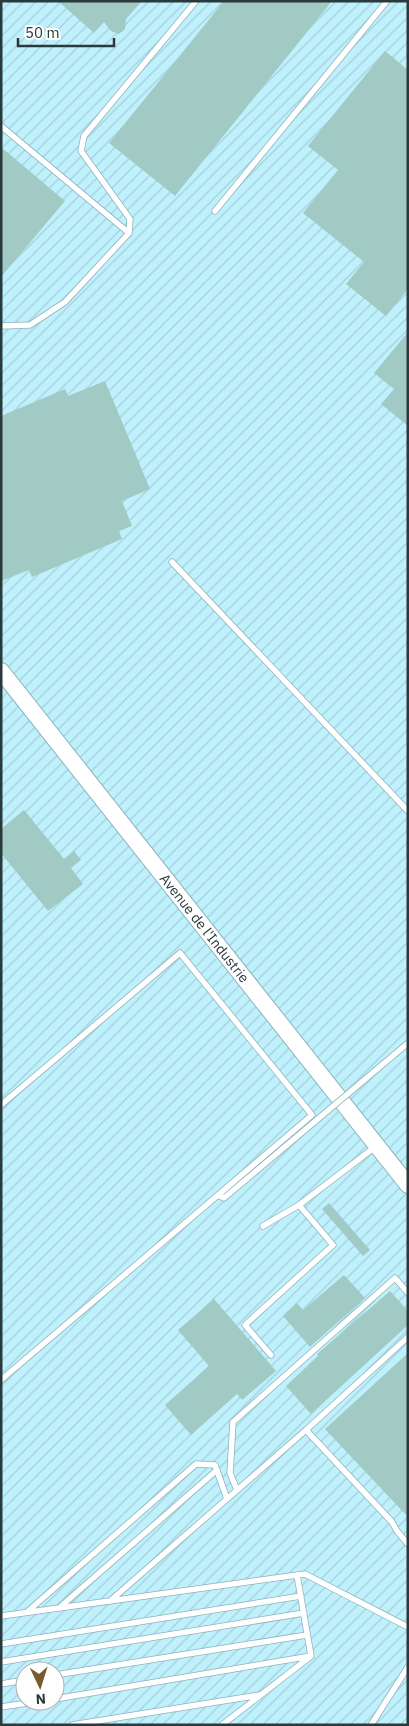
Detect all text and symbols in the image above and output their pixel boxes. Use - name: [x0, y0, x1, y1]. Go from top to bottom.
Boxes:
- scale bar: [18, 15, 114, 47]
- text: 50 m: [25, 23, 60, 42]
- street label: Avenue de l'Industrie: [156, 870, 253, 987]
- north arrow: [15, 1661, 65, 1711]
- text: N: [35, 1690, 47, 1708]

